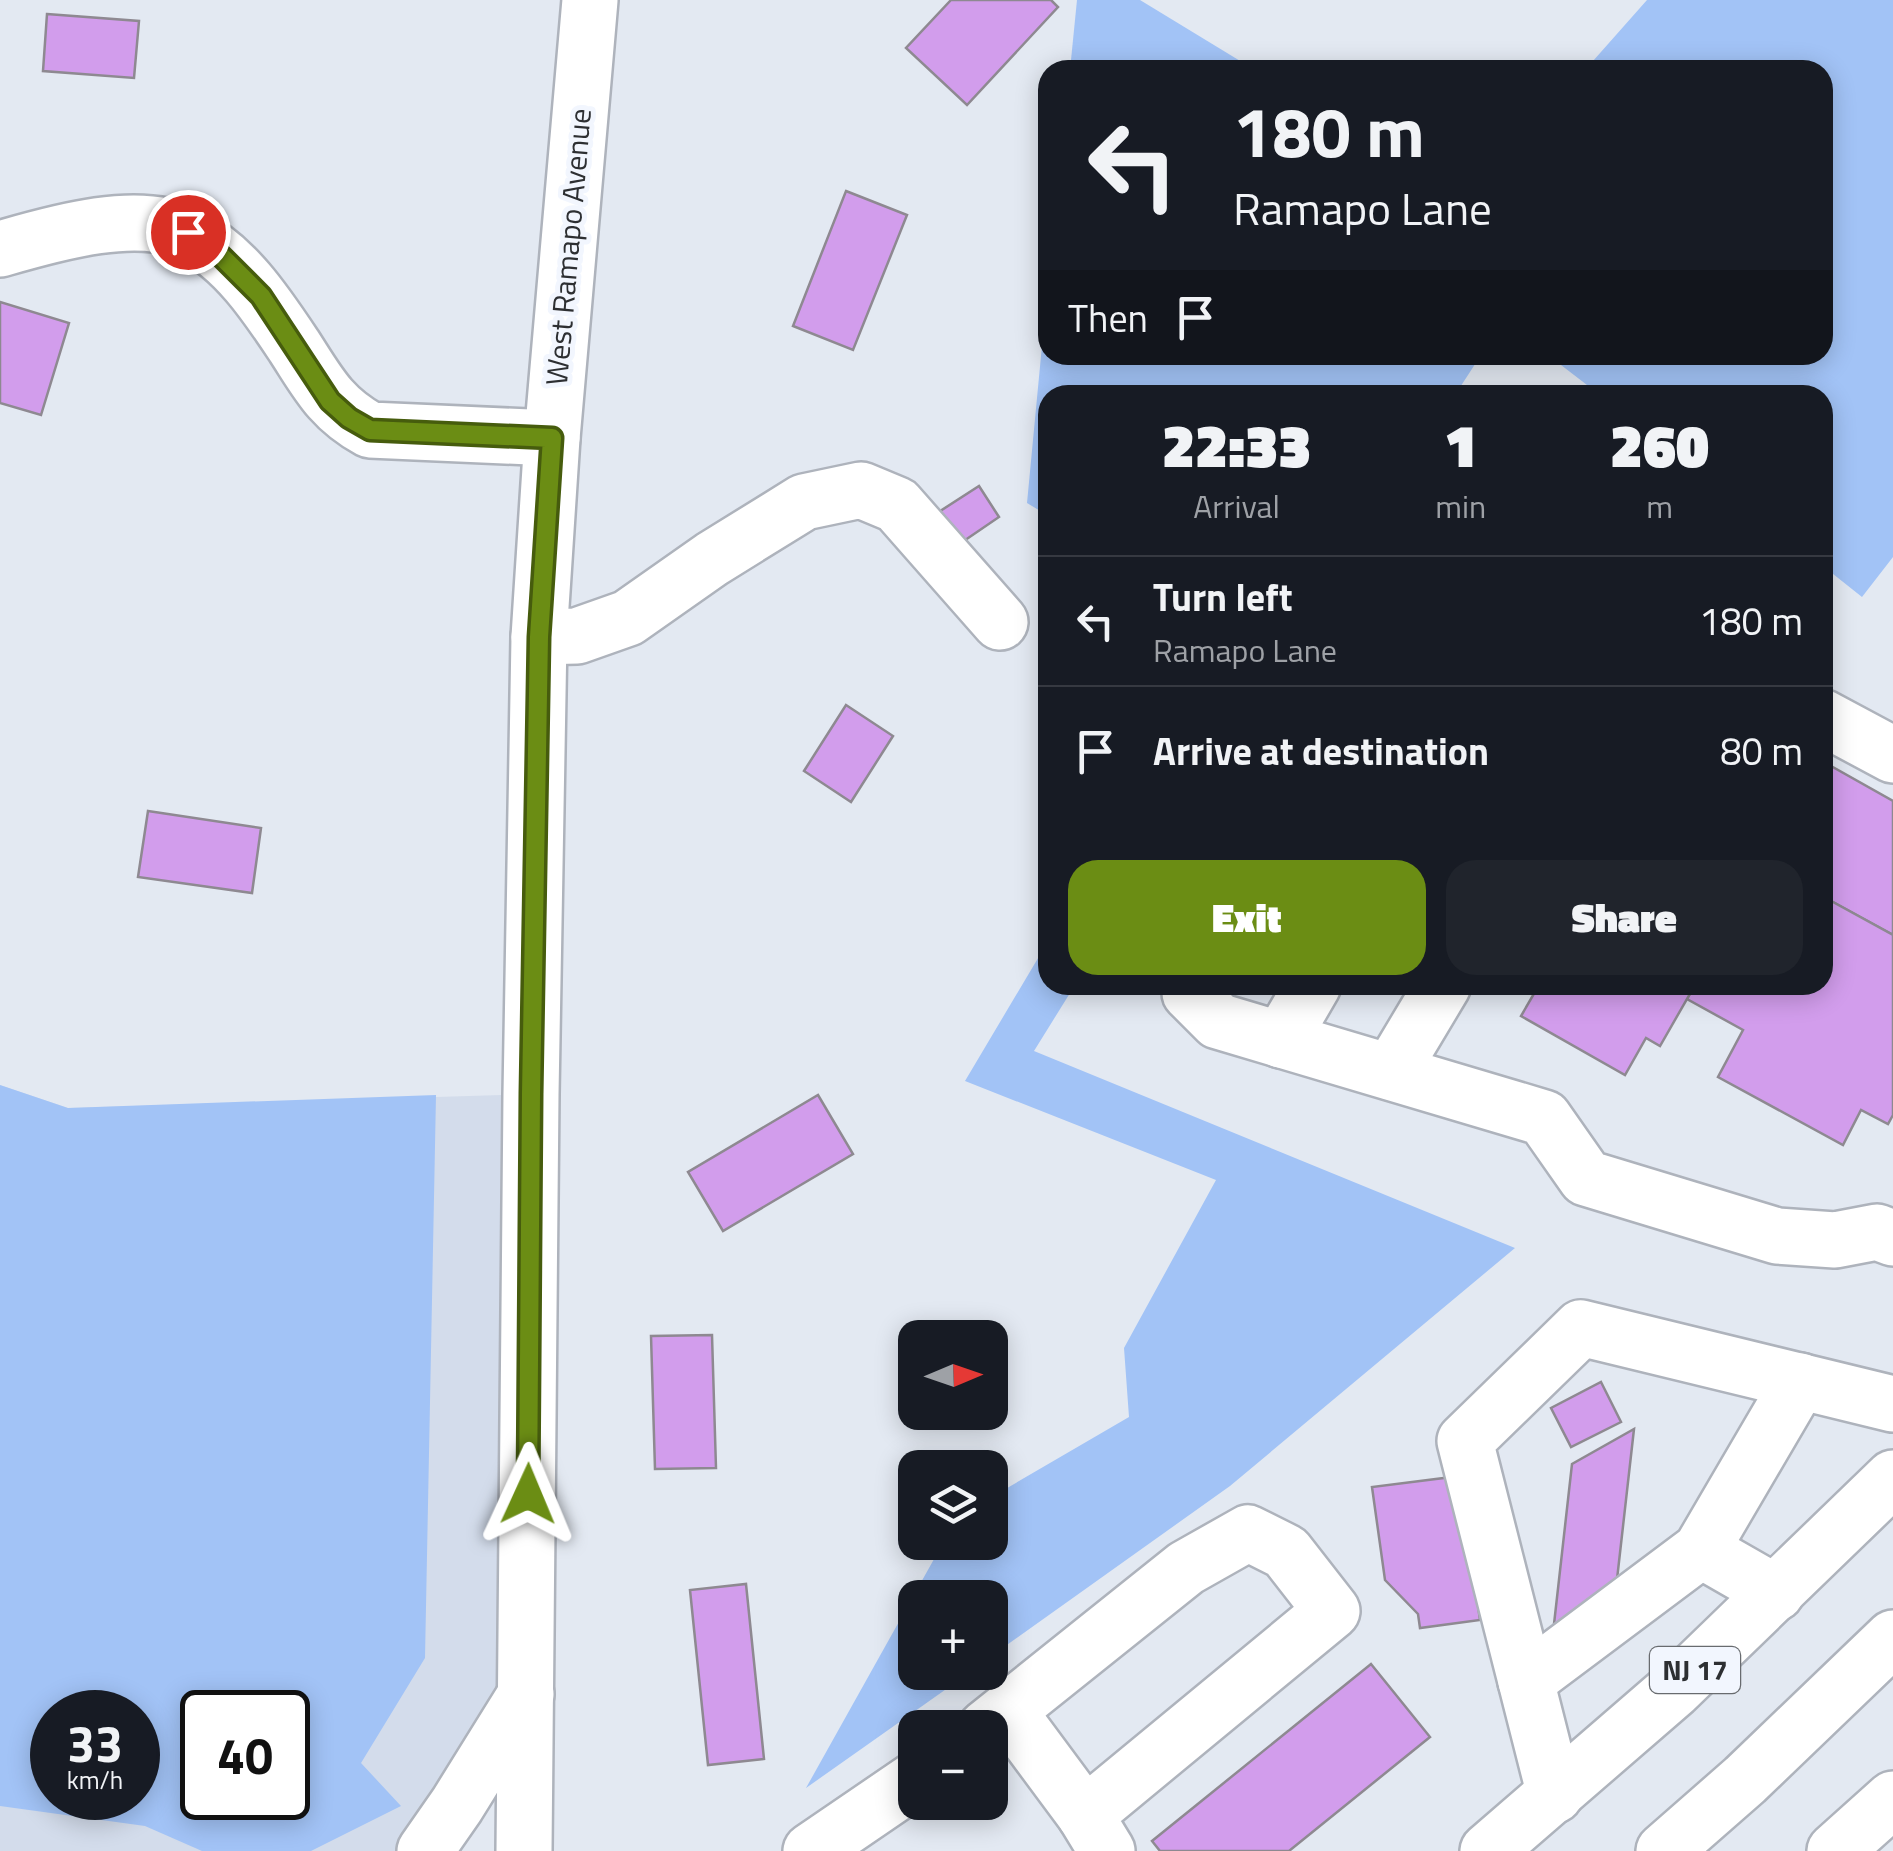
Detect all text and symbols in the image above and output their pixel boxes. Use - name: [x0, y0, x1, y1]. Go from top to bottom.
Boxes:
- text: 180 m: [1233, 78, 1425, 184]
- icon: left: [1068, 100, 1198, 230]
- street label: West Ramapo Avenue: [533, 106, 603, 387]
- text: Ramapo Lane: [1233, 174, 1492, 242]
- pin: [146, 190, 231, 275]
- icon: arrive: [161, 205, 216, 260]
- text: Then: [1068, 289, 1148, 347]
- icon: arrive: [1168, 290, 1223, 345]
- text: 22:33: [1162, 399, 1311, 490]
- text: 1: [1444, 399, 1477, 490]
- text: 260: [1610, 399, 1709, 490]
- text: Arrival: [1193, 482, 1280, 530]
- text: min: [1435, 482, 1486, 530]
- text: m: [1646, 482, 1673, 530]
- text: Turn left: [1153, 568, 1293, 626]
- text: 180 m: [1699, 592, 1803, 650]
- icon: left: [1068, 594, 1123, 649]
- text: Ramapo Lane: [1153, 626, 1337, 674]
- text: Arrive at destination: [1153, 722, 1489, 780]
- text: 80 m: [1720, 722, 1803, 780]
- icon: arrive: [1068, 724, 1123, 779]
- button: Exit: [1068, 860, 1426, 975]
- button: Share: [1446, 860, 1803, 975]
- north arrow: [898, 1320, 1008, 1430]
- map controls: [898, 1320, 1008, 1820]
- position arrow: [476, 1442, 580, 1546]
- button: layers: [898, 1450, 1008, 1560]
- button: +: [898, 1580, 1008, 1690]
- road number: NJ 17: [1650, 1647, 1740, 1693]
- speed limit sign: 40: [180, 1690, 310, 1820]
- text: 33: [67, 1705, 123, 1781]
- button: −: [898, 1710, 1008, 1820]
- text: km/h: [67, 1761, 123, 1799]

